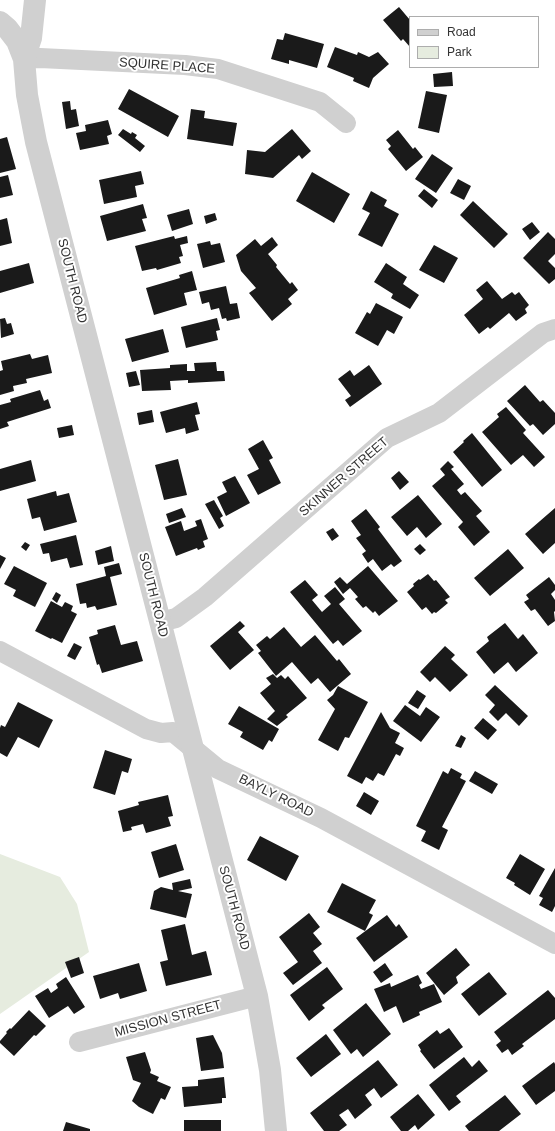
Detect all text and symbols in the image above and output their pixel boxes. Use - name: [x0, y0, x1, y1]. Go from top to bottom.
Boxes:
- legend: [409, 16, 539, 68]
- text: Road: [447, 25, 476, 39]
- text: Park: [447, 45, 472, 59]
- street label: SQUIRE PLACE: [119, 55, 215, 77]
- street label: SOUTH ROAD: [54, 237, 90, 325]
- street label: SKINNER STREET: [296, 434, 392, 520]
- street label: SOUTH ROAD: [135, 551, 171, 639]
- street label: BAYLY ROAD: [236, 771, 316, 821]
- street label: SOUTH ROAD: [215, 864, 253, 952]
- street label: MISSION STREET: [113, 997, 223, 1041]

